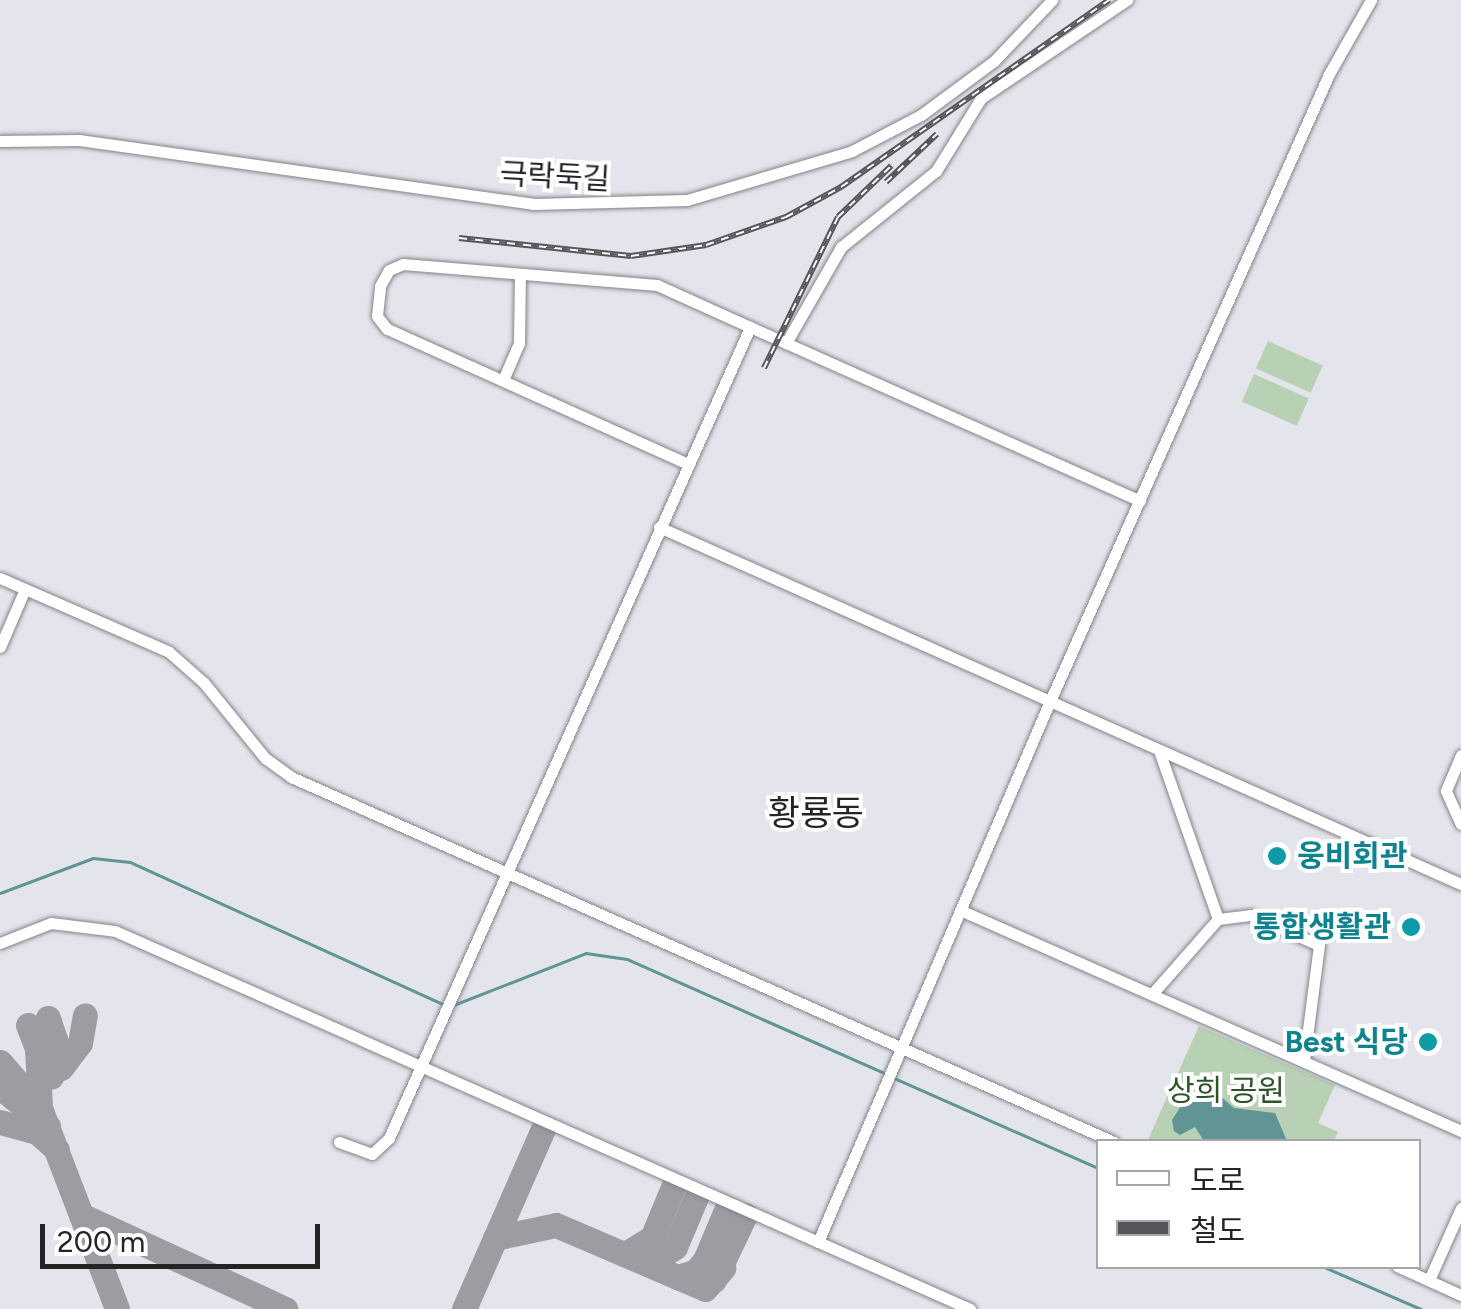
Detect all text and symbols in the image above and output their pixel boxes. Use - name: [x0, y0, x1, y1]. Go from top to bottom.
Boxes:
- street label: 극락둑길: [499, 156, 611, 198]
- district label: 황룡동: [768, 792, 864, 834]
- place label: 웅비회관: [1297, 838, 1407, 874]
- marker: 웅비회관: [1266, 845, 1288, 867]
- place label: 통합생활관: [1253, 909, 1391, 945]
- marker: 통합생활관: [1400, 916, 1422, 938]
- place label: Best 식당: [1285, 1024, 1408, 1060]
- marker: Best 식당: [1417, 1031, 1439, 1053]
- park label: 상희 공원: [1167, 1073, 1285, 1109]
- legend: [1096, 1139, 1421, 1269]
- text: 도로: [1190, 1162, 1245, 1199]
- scale bar: [45, 1204, 325, 1266]
- text: 철도: [1190, 1212, 1245, 1249]
- text: 200 m: [57, 1223, 145, 1260]

